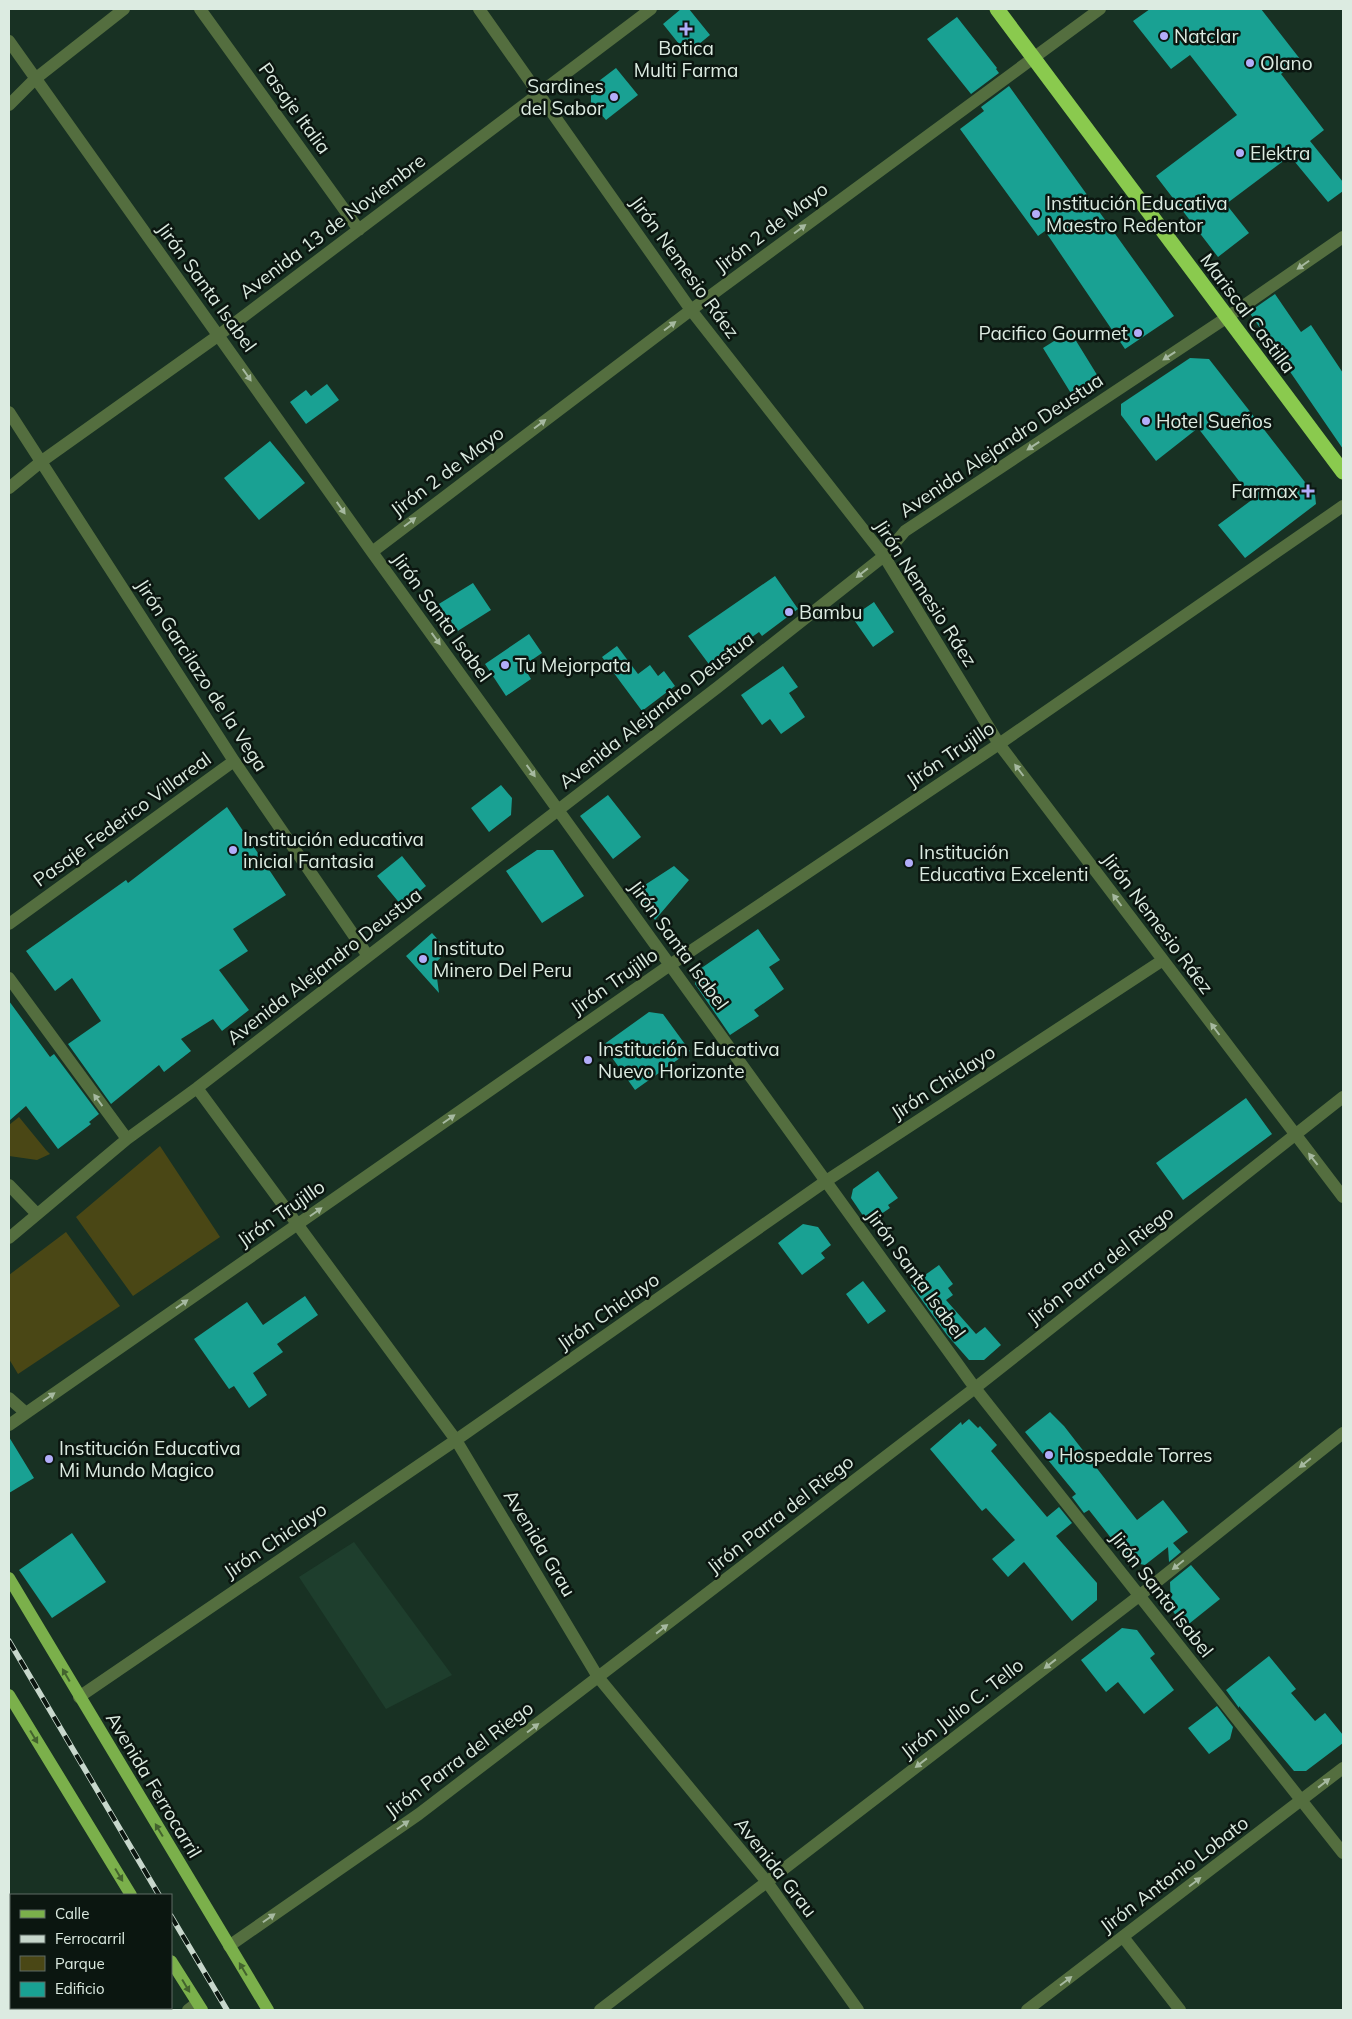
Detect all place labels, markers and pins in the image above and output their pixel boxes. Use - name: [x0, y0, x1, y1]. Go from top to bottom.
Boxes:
- marker: Botica Multi Farma: [680, 23, 692, 35]
- place label: Natclar: [1174, 24, 1238, 48]
- marker: Natclar: [1158, 30, 1170, 42]
- place label: Botica Multi Farma: [634, 36, 738, 82]
- place label: Olano: [1260, 51, 1313, 75]
- marker: Olano: [1244, 57, 1256, 69]
- place label: Sardines del Sabor: [520, 74, 604, 120]
- marker: Sardines del Sabor: [608, 91, 620, 103]
- place label: Elektra: [1250, 141, 1310, 165]
- marker: Elektra: [1234, 147, 1246, 159]
- place label: Institución Educativa Maestro Redentor: [1046, 191, 1228, 237]
- marker: Institución Educativa Maestro Redentor: [1030, 208, 1042, 220]
- place label: Pacifico Gourmet: [979, 321, 1128, 345]
- marker: Pacifico Gourmet: [1132, 327, 1144, 339]
- place label: Hotel Sueños: [1156, 409, 1272, 433]
- marker: Hotel Sueños: [1140, 415, 1152, 427]
- place label: Farmax: [1231, 479, 1298, 503]
- marker: Farmax: [1302, 485, 1314, 497]
- place label: Bambu: [799, 600, 862, 624]
- marker: Bambu: [783, 606, 795, 618]
- place label: Tu Mejorpata: [515, 653, 631, 677]
- marker: Tu Mejorpata: [499, 659, 511, 671]
- place label: Institución educativa inicial Fantasia: [243, 827, 424, 873]
- place label: Institución Educativa Excelenti: [919, 840, 1088, 886]
- marker: Institución educativa inicial Fantasia: [227, 844, 239, 856]
- marker: Institución Educativa Excelenti: [903, 857, 915, 869]
- place label: Instituto Minero Del Peru: [433, 936, 572, 982]
- marker: Instituto Minero Del Peru: [417, 953, 429, 965]
- place label: Institución Educativa Nuevo Horizonte: [598, 1037, 780, 1083]
- marker: Institución Educativa Nuevo Horizonte: [582, 1054, 594, 1066]
- place label: Institución Educativa Mi Mundo Magico: [59, 1436, 241, 1482]
- place label: Hospedale Torres: [1059, 1443, 1213, 1467]
- marker: Hospedale Torres: [1043, 1449, 1055, 1461]
- marker: Institución Educativa Mi Mundo Magico: [43, 1453, 55, 1465]

